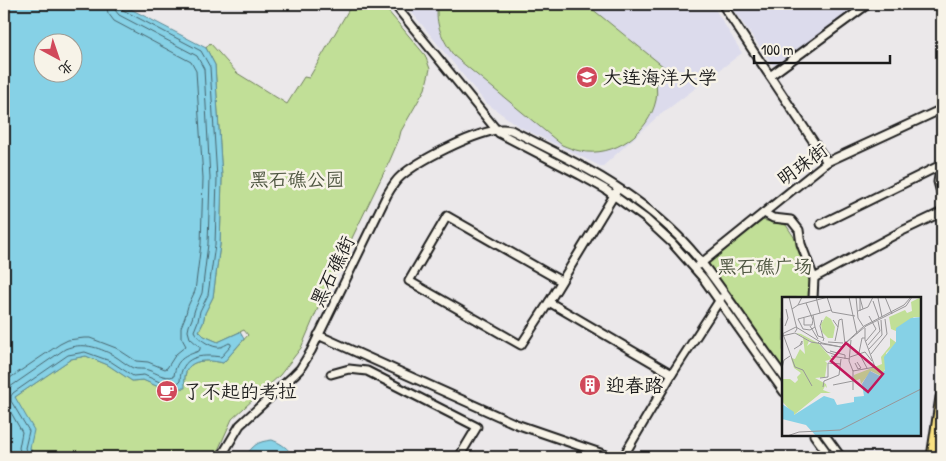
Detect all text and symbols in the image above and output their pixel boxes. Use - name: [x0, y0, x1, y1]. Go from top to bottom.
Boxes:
- north arrow: [32, 32, 82, 82]
- scale bar: [754, 32, 890, 64]
- text: 100 m: [761, 39, 794, 60]
- text: 北: [55, 57, 78, 80]
- place label: 大连海洋大学: [603, 64, 717, 90]
- school or university icon: 大连海洋大学: [575, 65, 599, 89]
- street label: 明珠街: [771, 137, 833, 191]
- park label: 黑石礁公园: [249, 166, 345, 192]
- street label: 黑石礁街: [304, 231, 360, 311]
- park label: 黑石礁广场: [717, 253, 813, 279]
- inset map: [782, 297, 921, 436]
- place label: 迎春路: [606, 372, 663, 398]
- building icon: 迎春路: [578, 373, 602, 397]
- place label: 了不起的考拉: [183, 378, 297, 404]
- cafe icon: 了不起的考拉: [155, 379, 179, 403]

